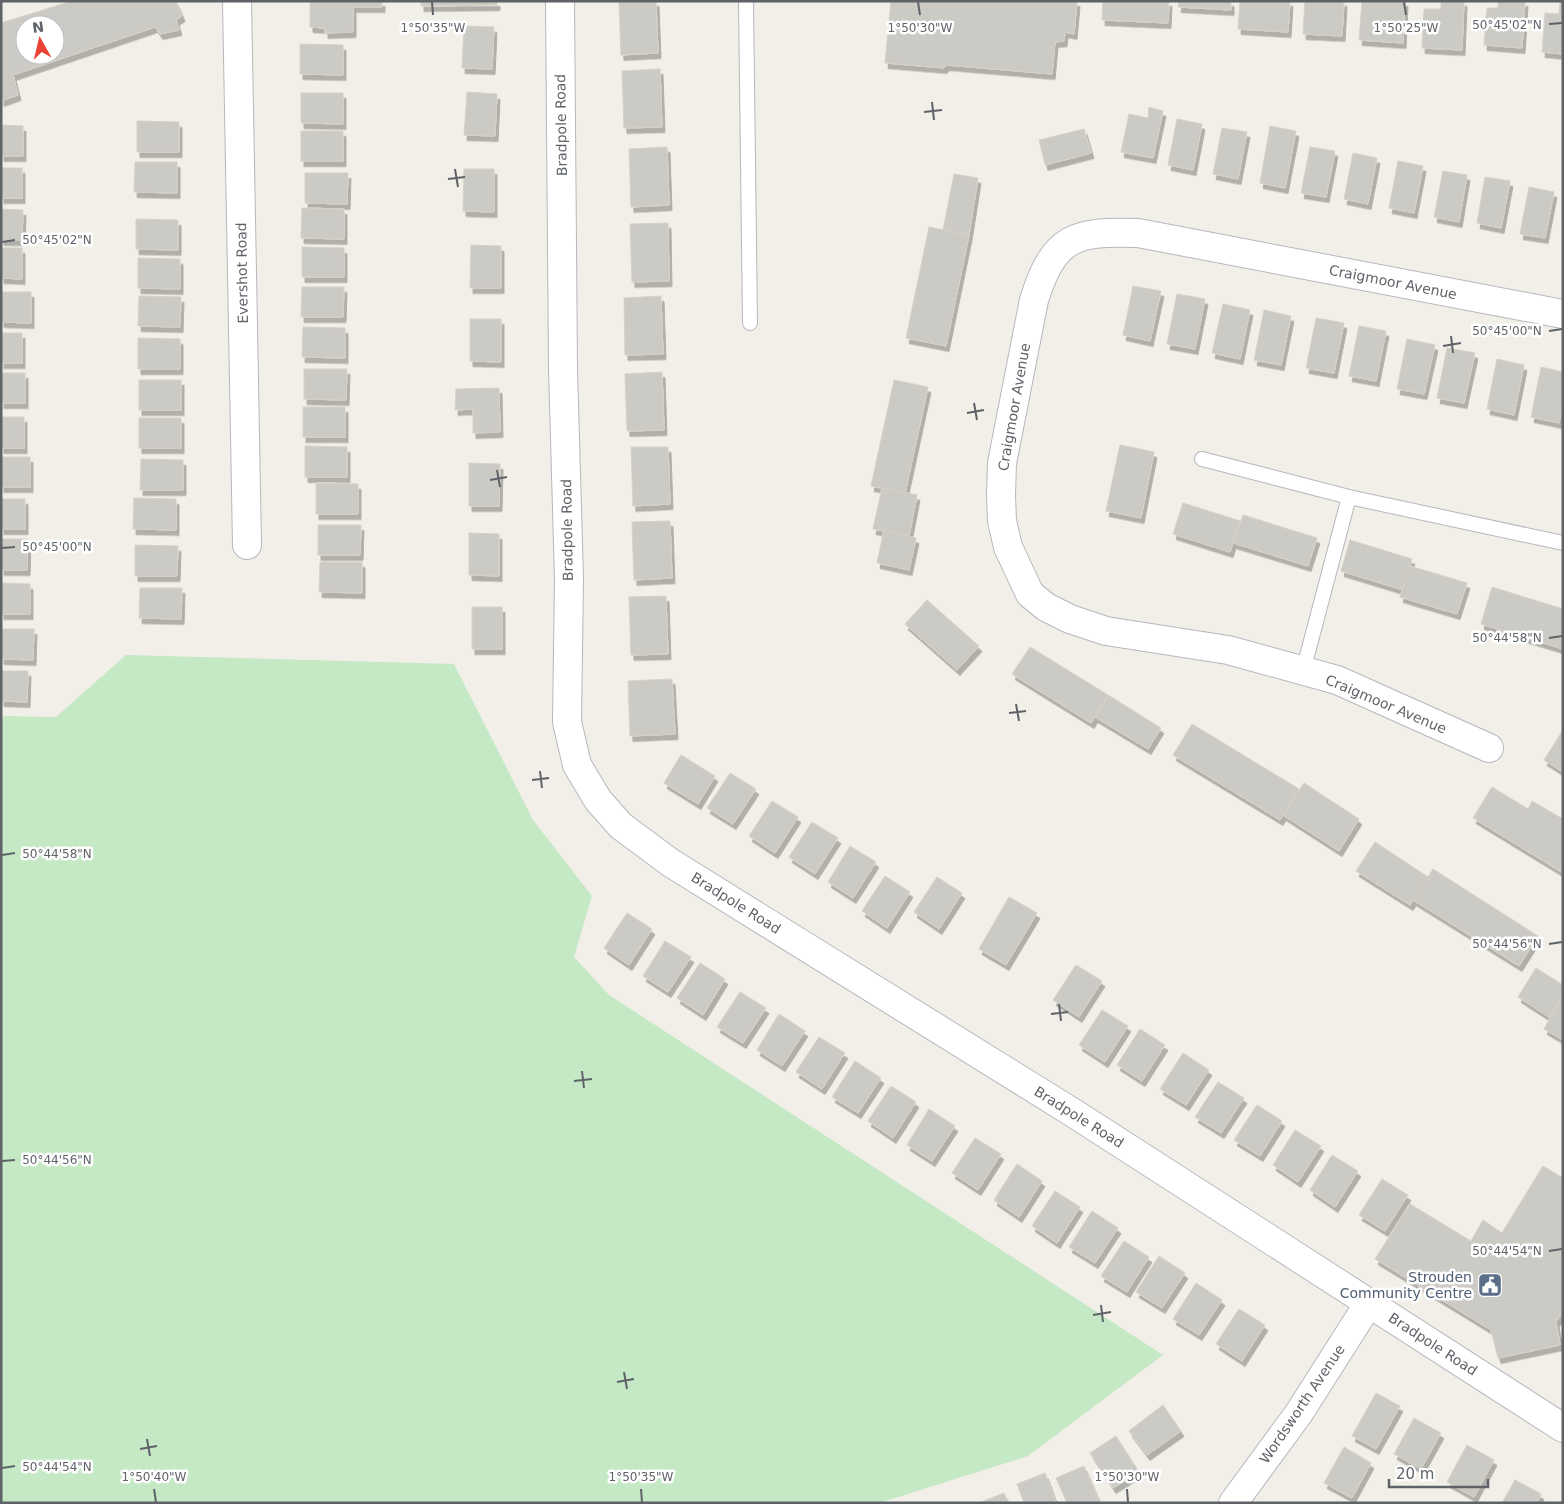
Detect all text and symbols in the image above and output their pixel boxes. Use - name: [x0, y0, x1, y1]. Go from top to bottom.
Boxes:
- north arrow: [15, 15, 65, 65]
- text: N: [31, 18, 45, 36]
- text: 50°45'02"N: [1472, 18, 1542, 32]
- text: 1°50'35"W: [401, 21, 466, 35]
- text: 1°50'30"W: [888, 21, 953, 35]
- text: 1°50'25"W: [1374, 21, 1439, 35]
- street label: Bradpole Road: [552, 74, 570, 176]
- street label: Evershot Road: [233, 222, 251, 324]
- text: 50°45'02"N: [22, 233, 92, 247]
- street label: Craigmoor Avenue: [1328, 262, 1458, 302]
- text: 50°45'00"N: [1472, 324, 1542, 338]
- street label: Craigmoor Avenue: [995, 342, 1033, 472]
- street label: Bradpole Road: [558, 479, 576, 581]
- text: 50°45'00"N: [22, 540, 92, 554]
- text: 50°44'58"N: [1472, 631, 1542, 645]
- street label: Craigmoor Avenue: [1323, 671, 1449, 737]
- text: 50°44'58"N: [22, 847, 92, 861]
- street label: Bradpole Road: [688, 869, 784, 937]
- text: 50°44'56"N: [1472, 937, 1542, 951]
- street label: Bradpole Road: [1031, 1083, 1127, 1151]
- text: 50°44'56"N: [22, 1153, 92, 1167]
- text: 50°44'54"N: [1472, 1244, 1542, 1258]
- place label: Strouden Community Centre: [1340, 1269, 1472, 1301]
- public building icon: Strouden Community Centre: [1477, 1272, 1503, 1298]
- street label: Bradpole Road: [1386, 1309, 1480, 1379]
- street label: Wordsworth Avenue: [1256, 1342, 1348, 1466]
- scale bar: [1389, 1456, 1488, 1488]
- text: 50°44'54"N: [22, 1460, 92, 1474]
- text: 20 m: [1396, 1465, 1434, 1483]
- text: 1°50'40"W: [122, 1470, 187, 1484]
- text: 1°50'35"W: [609, 1470, 674, 1484]
- text: 1°50'30"W: [1095, 1470, 1160, 1484]

